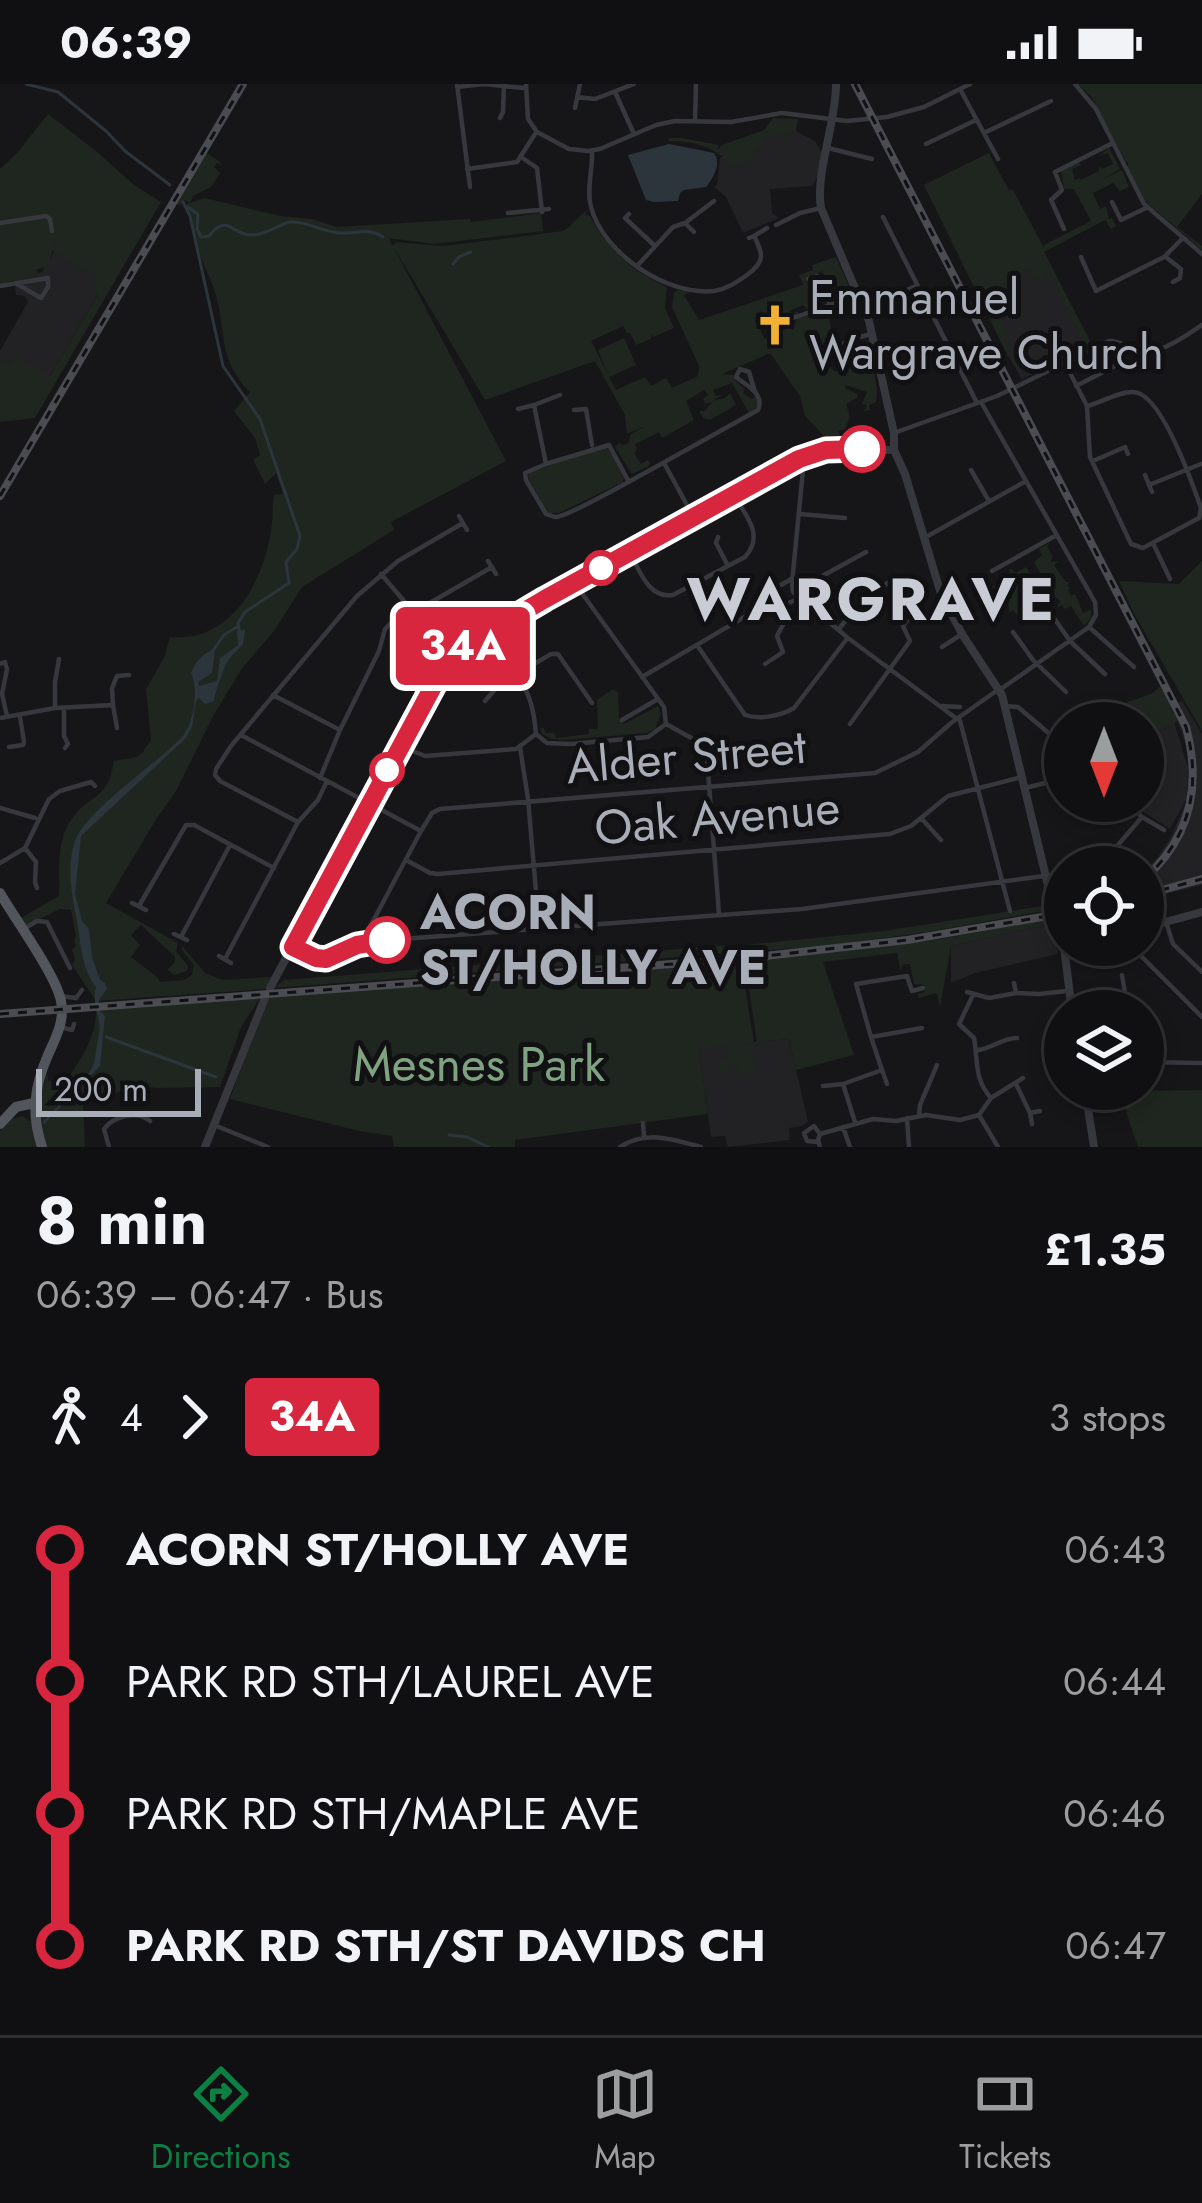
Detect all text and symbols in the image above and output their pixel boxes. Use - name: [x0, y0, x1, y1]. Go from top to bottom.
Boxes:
- text: 06:39: [60, 10, 192, 75]
- place label: Emmanuel Wargrave Church: [809, 263, 1164, 387]
- church icon: Emmanuel Wargrave Church: [752, 302, 798, 348]
- unlabelled marker: [840, 427, 884, 471]
- unlabelled marker: [585, 552, 617, 584]
- district label: WARGRAVE: [687, 556, 1057, 643]
- line badge: 34A: [394, 607, 532, 685]
- text: 34A: [420, 615, 506, 676]
- north arrow: [1044, 702, 1164, 822]
- map controls: [1044, 702, 1164, 1110]
- street label: Alder Street: [563, 712, 809, 801]
- unlabelled marker: [371, 754, 403, 786]
- street label: Oak Avenue: [591, 772, 843, 863]
- button: locate: [1044, 846, 1164, 966]
- place label: ACORN ST/HOLLY AVE: [419, 878, 767, 1002]
- marker: ACORN ST/HOLLY AVE: [365, 918, 409, 962]
- button: layers: [1044, 990, 1164, 1110]
- park label: Mesnes Park: [353, 1030, 606, 1099]
- scale bar: [36, 1063, 201, 1116]
- text: 200 m: [54, 1066, 148, 1113]
- text: 8 min: [36, 1173, 207, 1269]
- text: £1.35: [1044, 1217, 1166, 1282]
- text: 06:39 – 06:47 · Bus: [36, 1266, 383, 1323]
- icon: walk: [36, 1384, 102, 1450]
- icon: forward: [161, 1384, 227, 1450]
- text: 34A: [269, 1386, 355, 1447]
- text: 4: [120, 1389, 143, 1446]
- text: 3 stops: [1049, 1389, 1166, 1446]
- text: ACORN ST/HOLLY AVE: [126, 1517, 629, 1582]
- text: 06:43: [1064, 1521, 1166, 1578]
- text: PARK RD STH/LAUREL AVE: [126, 1649, 654, 1714]
- text: 06:44: [1063, 1653, 1166, 1710]
- text: PARK RD STH/MAPLE AVE: [126, 1781, 641, 1846]
- text: 06:46: [1063, 1785, 1166, 1842]
- text: PARK RD STH/ST DAVIDS CH: [126, 1913, 766, 1978]
- text: 06:47: [1065, 1917, 1166, 1974]
- tab: Directions: [151, 2061, 290, 2180]
- tab: Map: [592, 2061, 658, 2180]
- tab: Tickets: [959, 2061, 1051, 2180]

